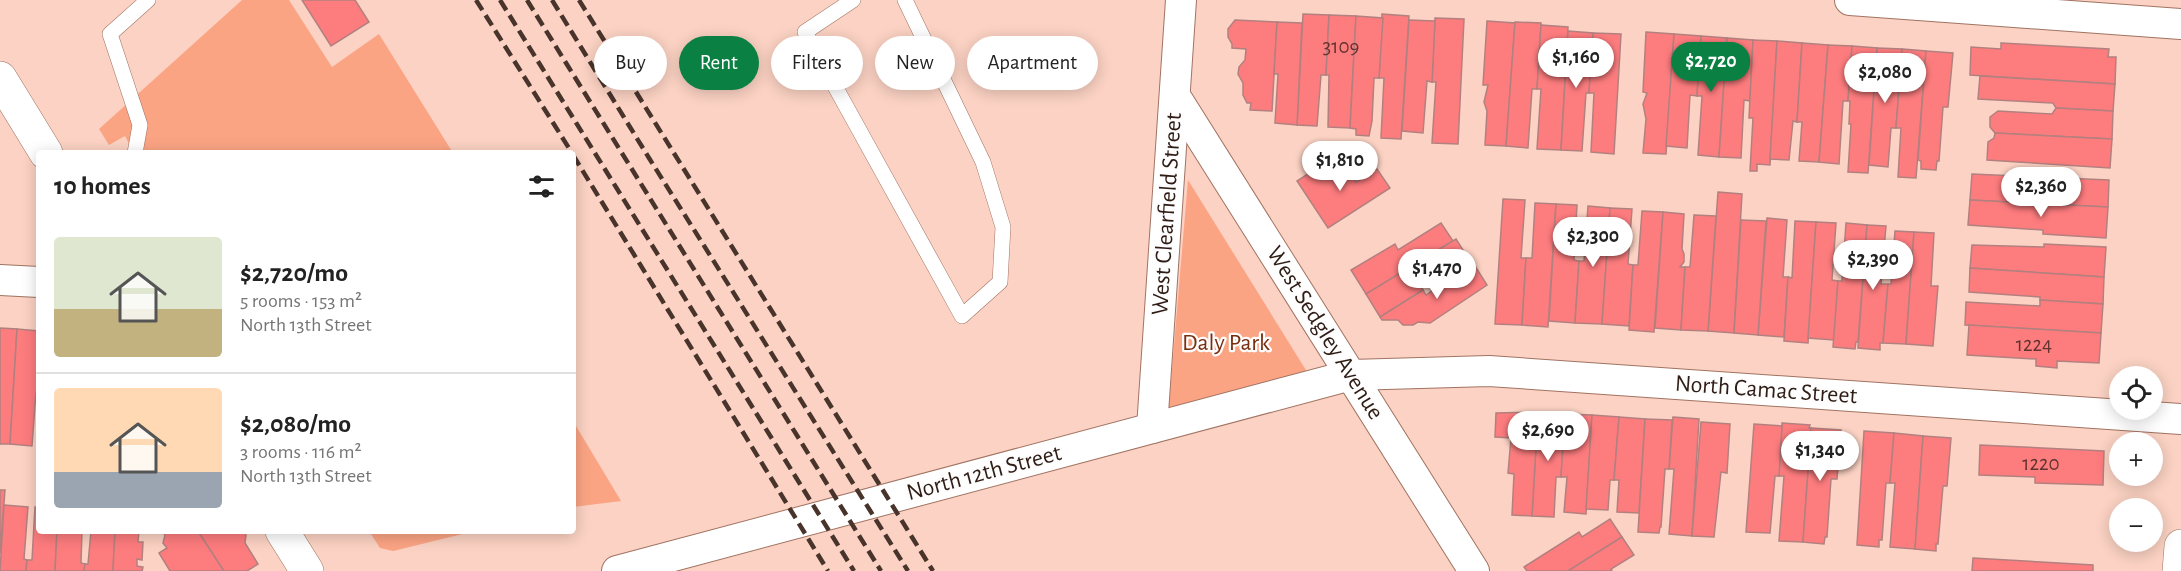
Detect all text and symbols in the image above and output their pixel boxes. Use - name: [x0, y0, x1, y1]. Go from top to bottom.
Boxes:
- chip: Buy: [594, 36, 667, 90]
- chip: Rent: [679, 36, 759, 90]
- chip: Filters: [771, 36, 863, 90]
- chip: New: [875, 36, 955, 90]
- chip: Apartment: [967, 36, 1098, 90]
- house number: 3109: [1323, 36, 1359, 57]
- pin: $1,160: [1527, 38, 1625, 89]
- pin: $2,720: [1662, 42, 1760, 93]
- text: $1,160: [1552, 47, 1600, 67]
- text: $2,720: [1685, 51, 1737, 71]
- pin: $2,080: [1836, 53, 1934, 104]
- text: $2,080: [1858, 62, 1912, 82]
- street label: West Clearfield Street: [1148, 111, 1186, 316]
- pin: $1,810: [1291, 141, 1389, 192]
- text: $1,810: [1316, 150, 1364, 170]
- pin: $2,360: [1992, 167, 2090, 218]
- icon: filters: [525, 170, 558, 203]
- text: 10 homes: [54, 173, 151, 199]
- text: $2,360: [2015, 176, 2067, 196]
- pin: $2,300: [1544, 217, 1642, 268]
- text: $2,300: [1567, 226, 1619, 246]
- pin: $2,390: [1824, 240, 1922, 291]
- street label: West Sedgley Avenue: [1262, 242, 1388, 424]
- pin: $1,470: [1388, 249, 1486, 300]
- text: $2,390: [1847, 249, 1899, 269]
- text: $1,470: [1412, 258, 1462, 278]
- text: $2,720/mo: [240, 260, 348, 286]
- icon: home: [102, 261, 174, 333]
- text: 5 rooms · 153 m²: [240, 291, 362, 311]
- text: North 13th Street: [240, 315, 372, 335]
- park label: Daly Park: [1182, 331, 1270, 355]
- house number: 1224: [2016, 334, 2052, 355]
- map controls: [2109, 366, 2163, 552]
- button: locate: [2109, 366, 2163, 420]
- street label: North Camac Street: [1674, 372, 1858, 408]
- text: $2,080/mo: [240, 411, 351, 437]
- pin: $2,690: [1499, 411, 1597, 462]
- icon: home: [102, 412, 174, 484]
- text: $2,690: [1522, 420, 1574, 440]
- pin: $1,340: [1771, 431, 1869, 482]
- button: +: [2109, 432, 2163, 486]
- text: $1,340: [1795, 440, 1845, 460]
- street label: North 12th Street: [904, 441, 1064, 505]
- text: 3 rooms · 116 m²: [240, 442, 361, 462]
- house number: 1220: [2022, 453, 2060, 474]
- text: North 13th Street: [240, 466, 372, 486]
- button: −: [2109, 498, 2163, 552]

